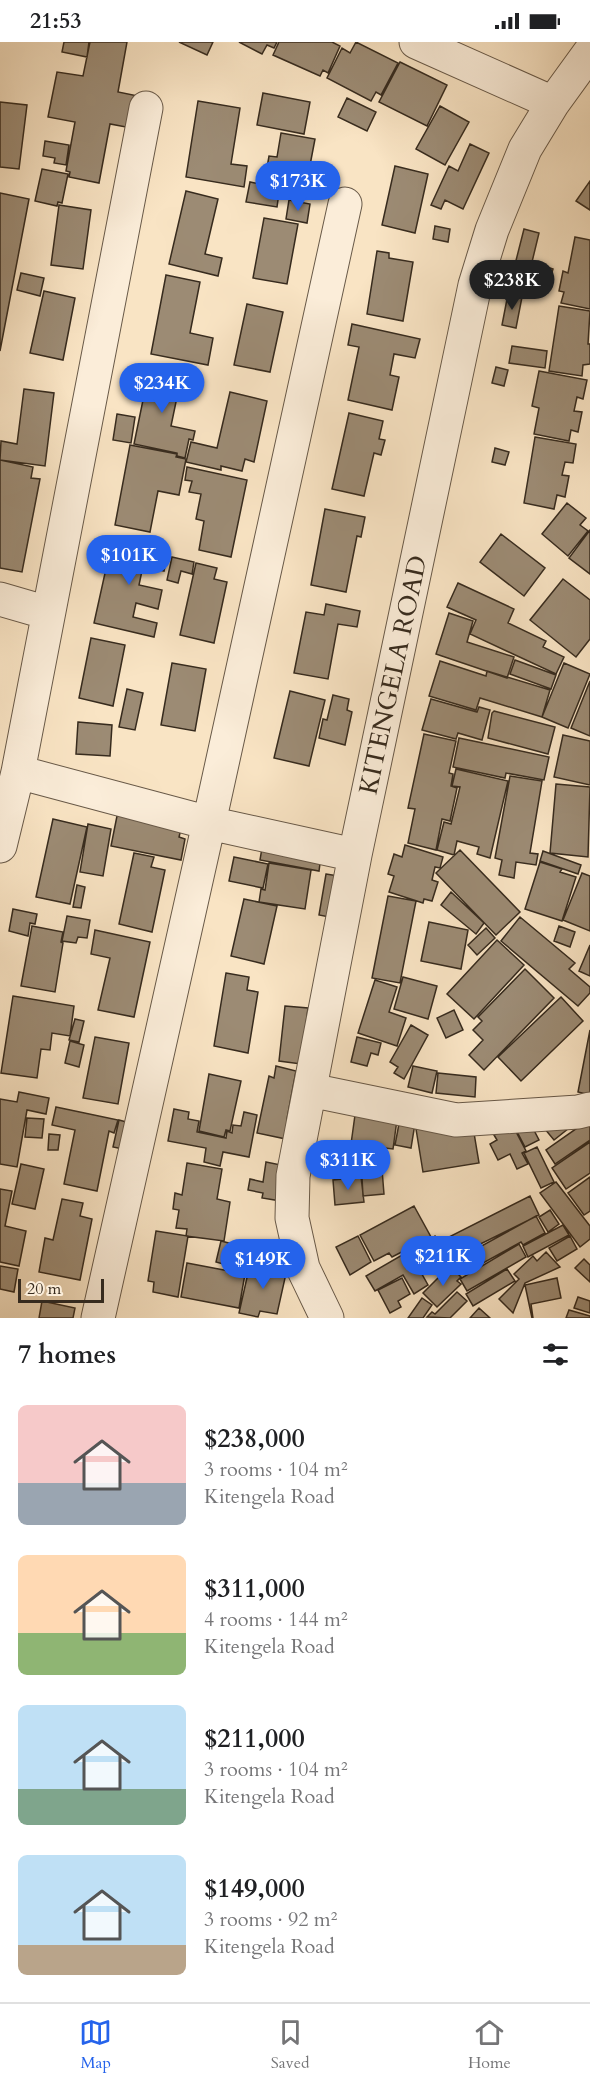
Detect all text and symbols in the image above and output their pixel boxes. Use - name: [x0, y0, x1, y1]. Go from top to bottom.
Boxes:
- text: 21:53: [30, 6, 81, 36]
- pin: $173K: [256, 161, 340, 212]
- text: $173K: [269, 167, 327, 194]
- pin: $238K: [470, 260, 554, 311]
- text: $238K: [483, 266, 541, 293]
- pin: $234K: [120, 363, 204, 414]
- text: $234K: [133, 369, 191, 396]
- pin: $101K: [87, 535, 171, 586]
- text: $101K: [100, 541, 158, 568]
- street label: KITENGELA ROAD: [351, 552, 435, 798]
- pin: $311K: [306, 1140, 390, 1191]
- text: $311K: [319, 1146, 377, 1173]
- pin: $211K: [401, 1236, 485, 1287]
- pin: $149K: [221, 1239, 305, 1290]
- text: $211K: [414, 1242, 472, 1269]
- text: $149K: [234, 1245, 292, 1272]
- scale bar: [18, 1276, 104, 1304]
- text: 20 m: [27, 1278, 61, 1300]
- text: 7 homes: [18, 1337, 116, 1372]
- icon: filters: [539, 1338, 572, 1371]
- text: $238,000: [204, 1421, 305, 1456]
- icon: home: [66, 1429, 138, 1501]
- text: 3 rooms · 104 m²: [204, 1456, 348, 1483]
- text: Kitengela Road: [204, 1483, 335, 1510]
- text: $311,000: [204, 1571, 305, 1606]
- icon: home: [66, 1579, 138, 1651]
- text: 4 rooms · 144 m²: [204, 1606, 348, 1633]
- text: Kitengela Road: [204, 1633, 335, 1660]
- text: $211,000: [204, 1721, 305, 1756]
- icon: home: [66, 1729, 138, 1801]
- text: 3 rooms · 104 m²: [204, 1756, 348, 1783]
- text: Kitengela Road: [204, 1783, 335, 1810]
- text: $149,000: [204, 1871, 305, 1906]
- icon: home: [66, 1879, 138, 1951]
- text: 3 rooms · 92 m²: [204, 1906, 337, 1933]
- text: Kitengela Road: [204, 1933, 335, 1960]
- tab: Map: [79, 2016, 112, 2074]
- tab: Saved: [271, 2016, 309, 2074]
- tab: Home: [468, 2016, 511, 2074]

